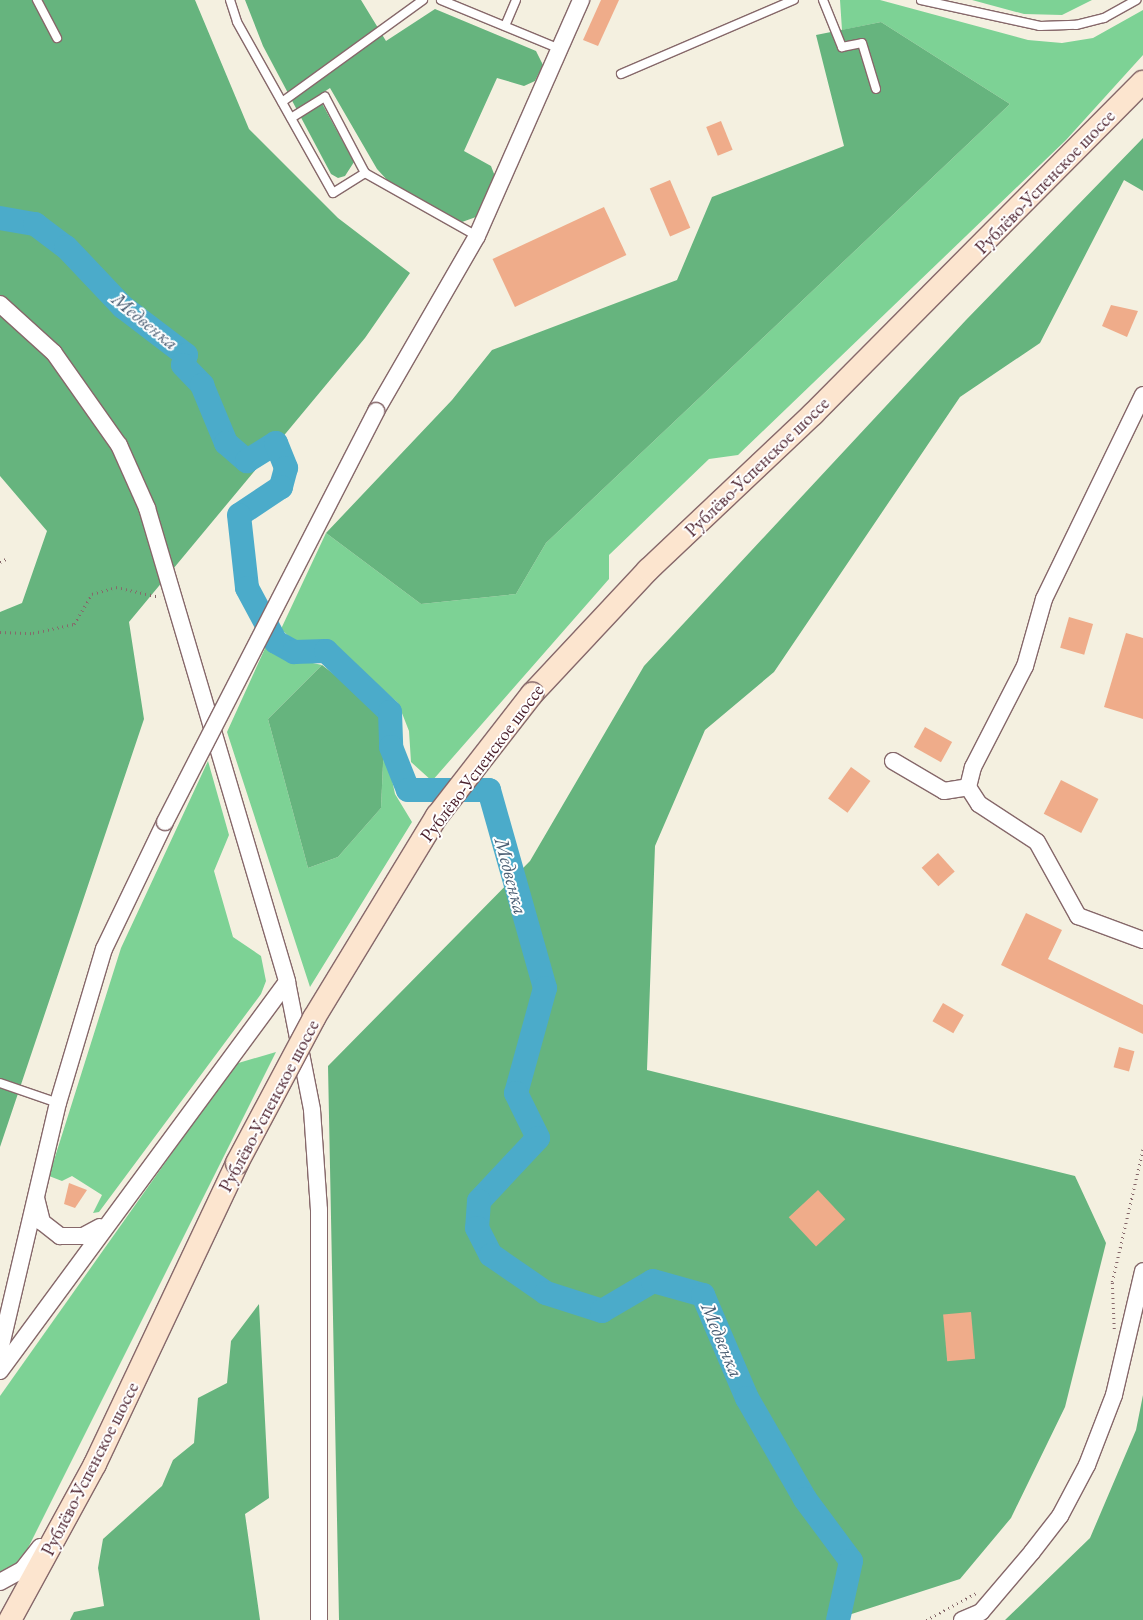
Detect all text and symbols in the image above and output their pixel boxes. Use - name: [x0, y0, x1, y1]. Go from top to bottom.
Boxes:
- street label: Рублёво-Успенское шоссе: [970, 105, 1120, 259]
- water label: Медвенка: [107, 287, 183, 355]
- street label: Рублёво-Успенское шоссе: [680, 392, 834, 542]
- street label: Рублёво-Успенское шоссе: [415, 680, 549, 846]
- water label: Медвенка: [489, 835, 533, 917]
- street label: Рублёво-Успенское шоссе: [214, 1016, 324, 1196]
- water label: Медвенка: [696, 1299, 748, 1381]
- street label: Рублёво-Успенское шоссе: [36, 1378, 144, 1560]

